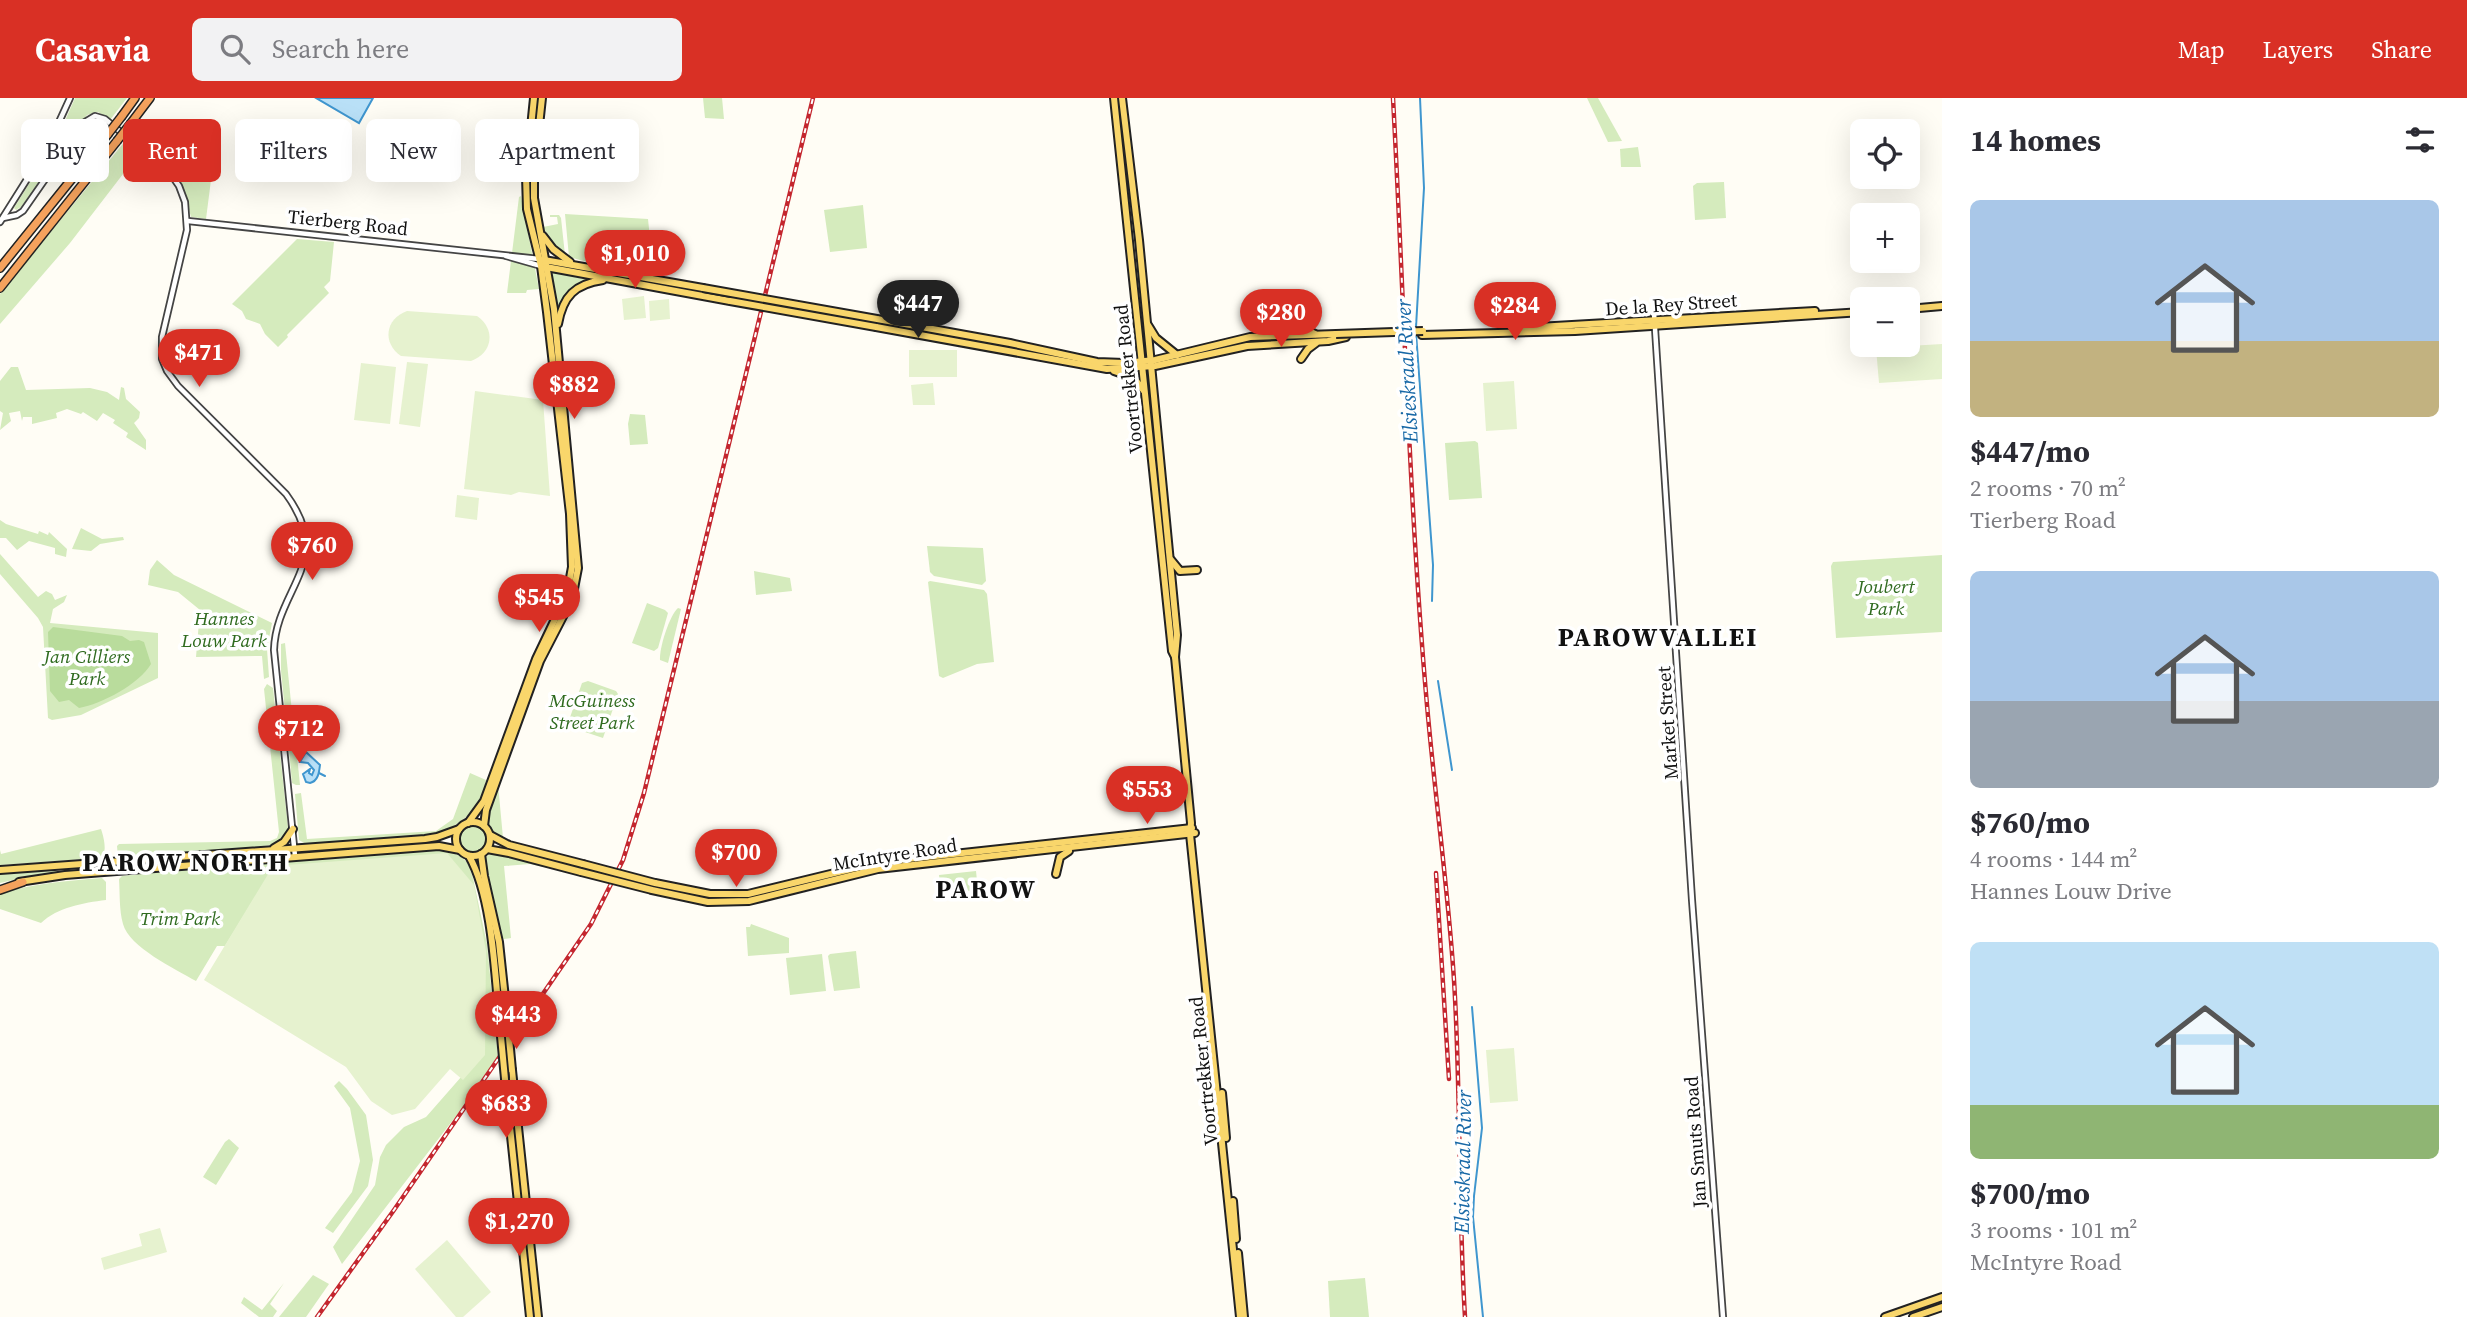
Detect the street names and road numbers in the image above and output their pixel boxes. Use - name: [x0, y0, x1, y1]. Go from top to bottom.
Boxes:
- street label: Tierberg Road: [287, 203, 409, 241]
- street label: De la Rey Street: [1604, 286, 1739, 322]
- street label: Voortrekker Road: [1107, 303, 1149, 455]
- street label: Market Street: [1650, 665, 1684, 781]
- street label: McIntyre Road: [831, 831, 959, 877]
- street label: Voortrekker Road: [1182, 995, 1224, 1147]
- street label: Jan Smuts Road: [1677, 1075, 1713, 1210]

